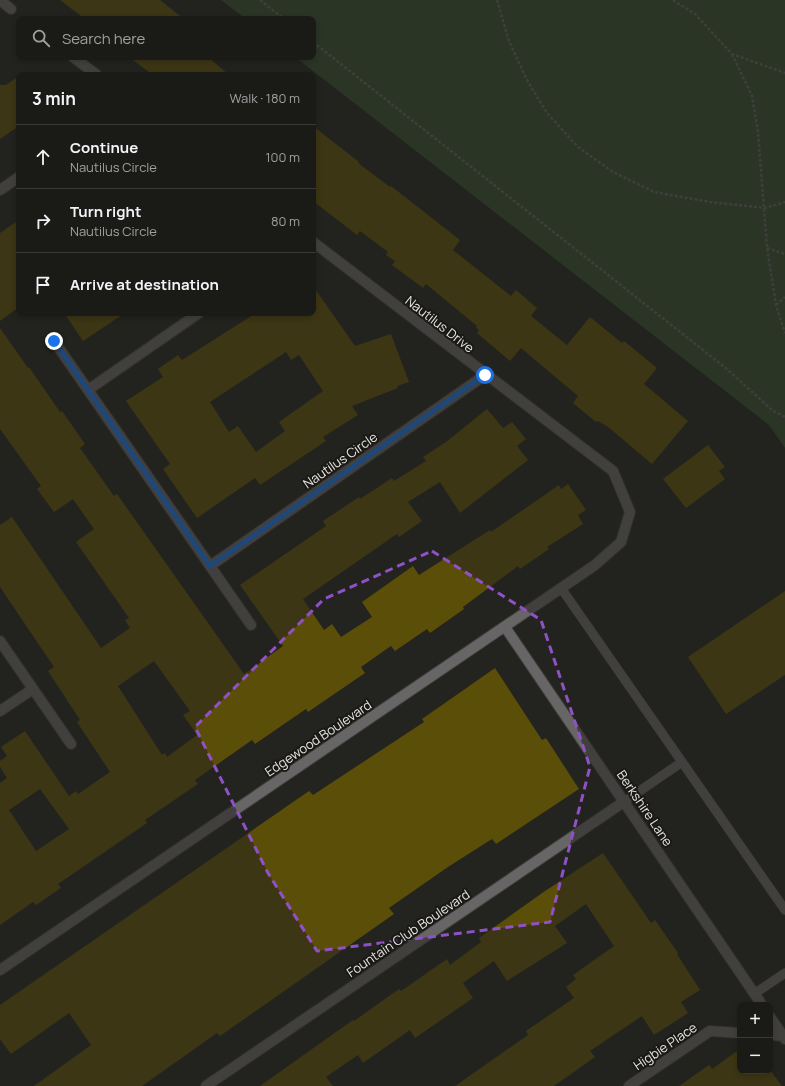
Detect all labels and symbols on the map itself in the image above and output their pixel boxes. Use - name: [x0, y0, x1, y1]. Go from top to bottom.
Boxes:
- street label: Nautilus Drive: [402, 291, 478, 357]
- route end: [45, 332, 63, 350]
- route start: [476, 366, 494, 384]
- street label: Nautilus Circle: [299, 428, 381, 492]
- street label: Edgewood Boulevard: [261, 696, 375, 780]
- street label: Berkshire Lane: [613, 766, 677, 850]
- street label: Fountain Club Boulevard: [343, 885, 473, 981]
- street label: Higbie Place: [630, 1018, 701, 1074]

